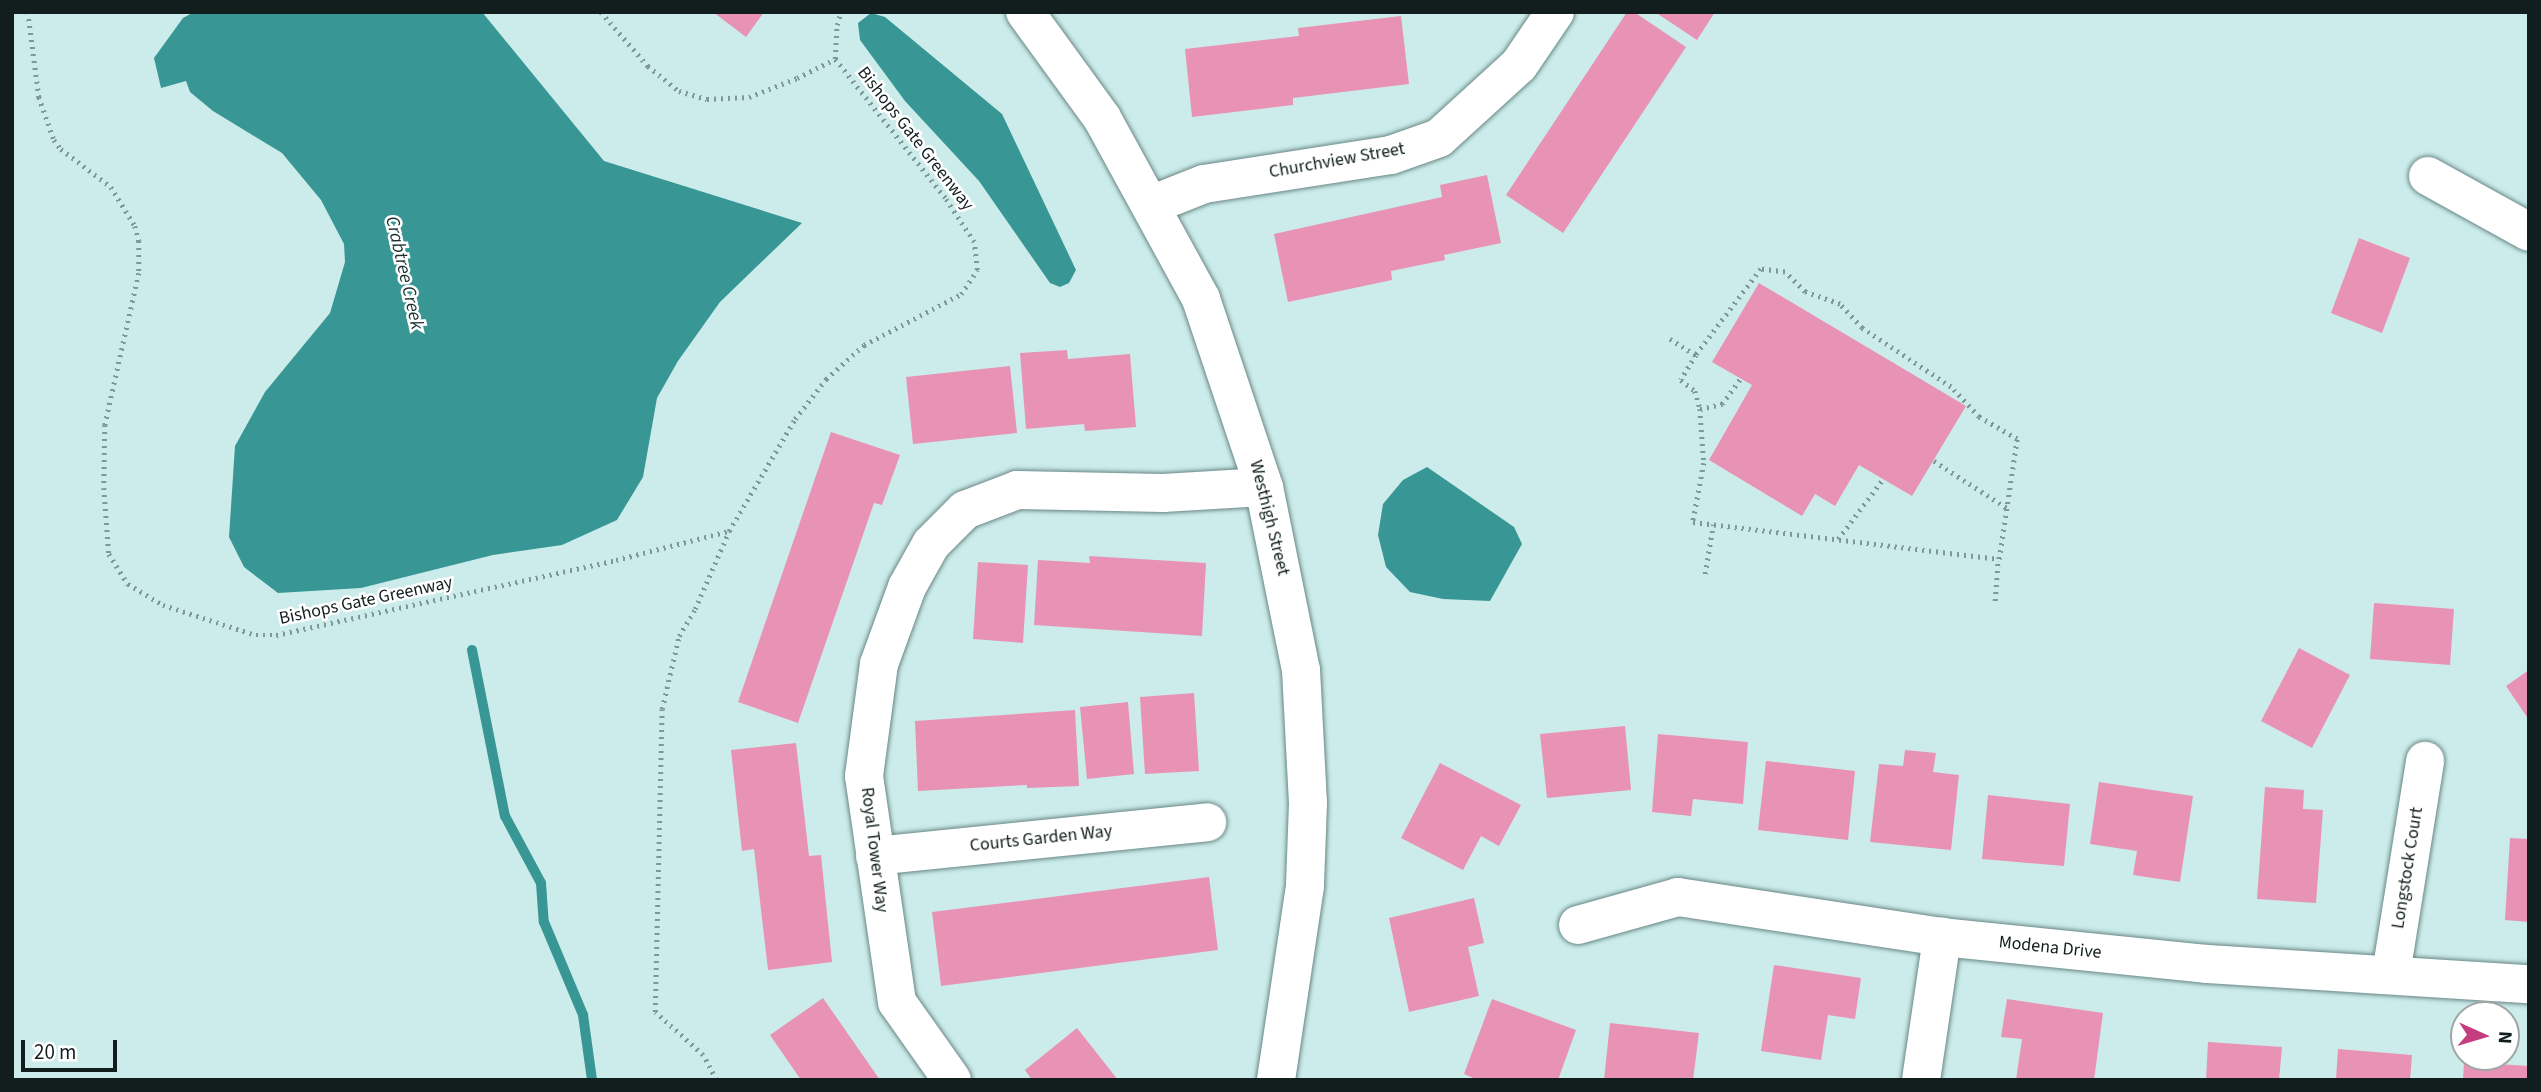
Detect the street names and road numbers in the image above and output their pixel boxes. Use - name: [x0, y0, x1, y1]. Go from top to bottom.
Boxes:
- street label: Bishops Gate Greenway: [852, 63, 978, 215]
- street label: Churchview Street: [1267, 138, 1407, 184]
- street label: Westhigh Street: [1244, 458, 1294, 578]
- street label: Bishops Gate Greenway: [277, 572, 455, 630]
- street label: Royal Tower Way: [856, 786, 892, 914]
- street label: Longstock Court: [2388, 806, 2428, 930]
- street label: Courts Garden Way: [969, 821, 1113, 857]
- street label: Modena Drive: [1998, 932, 2102, 964]

